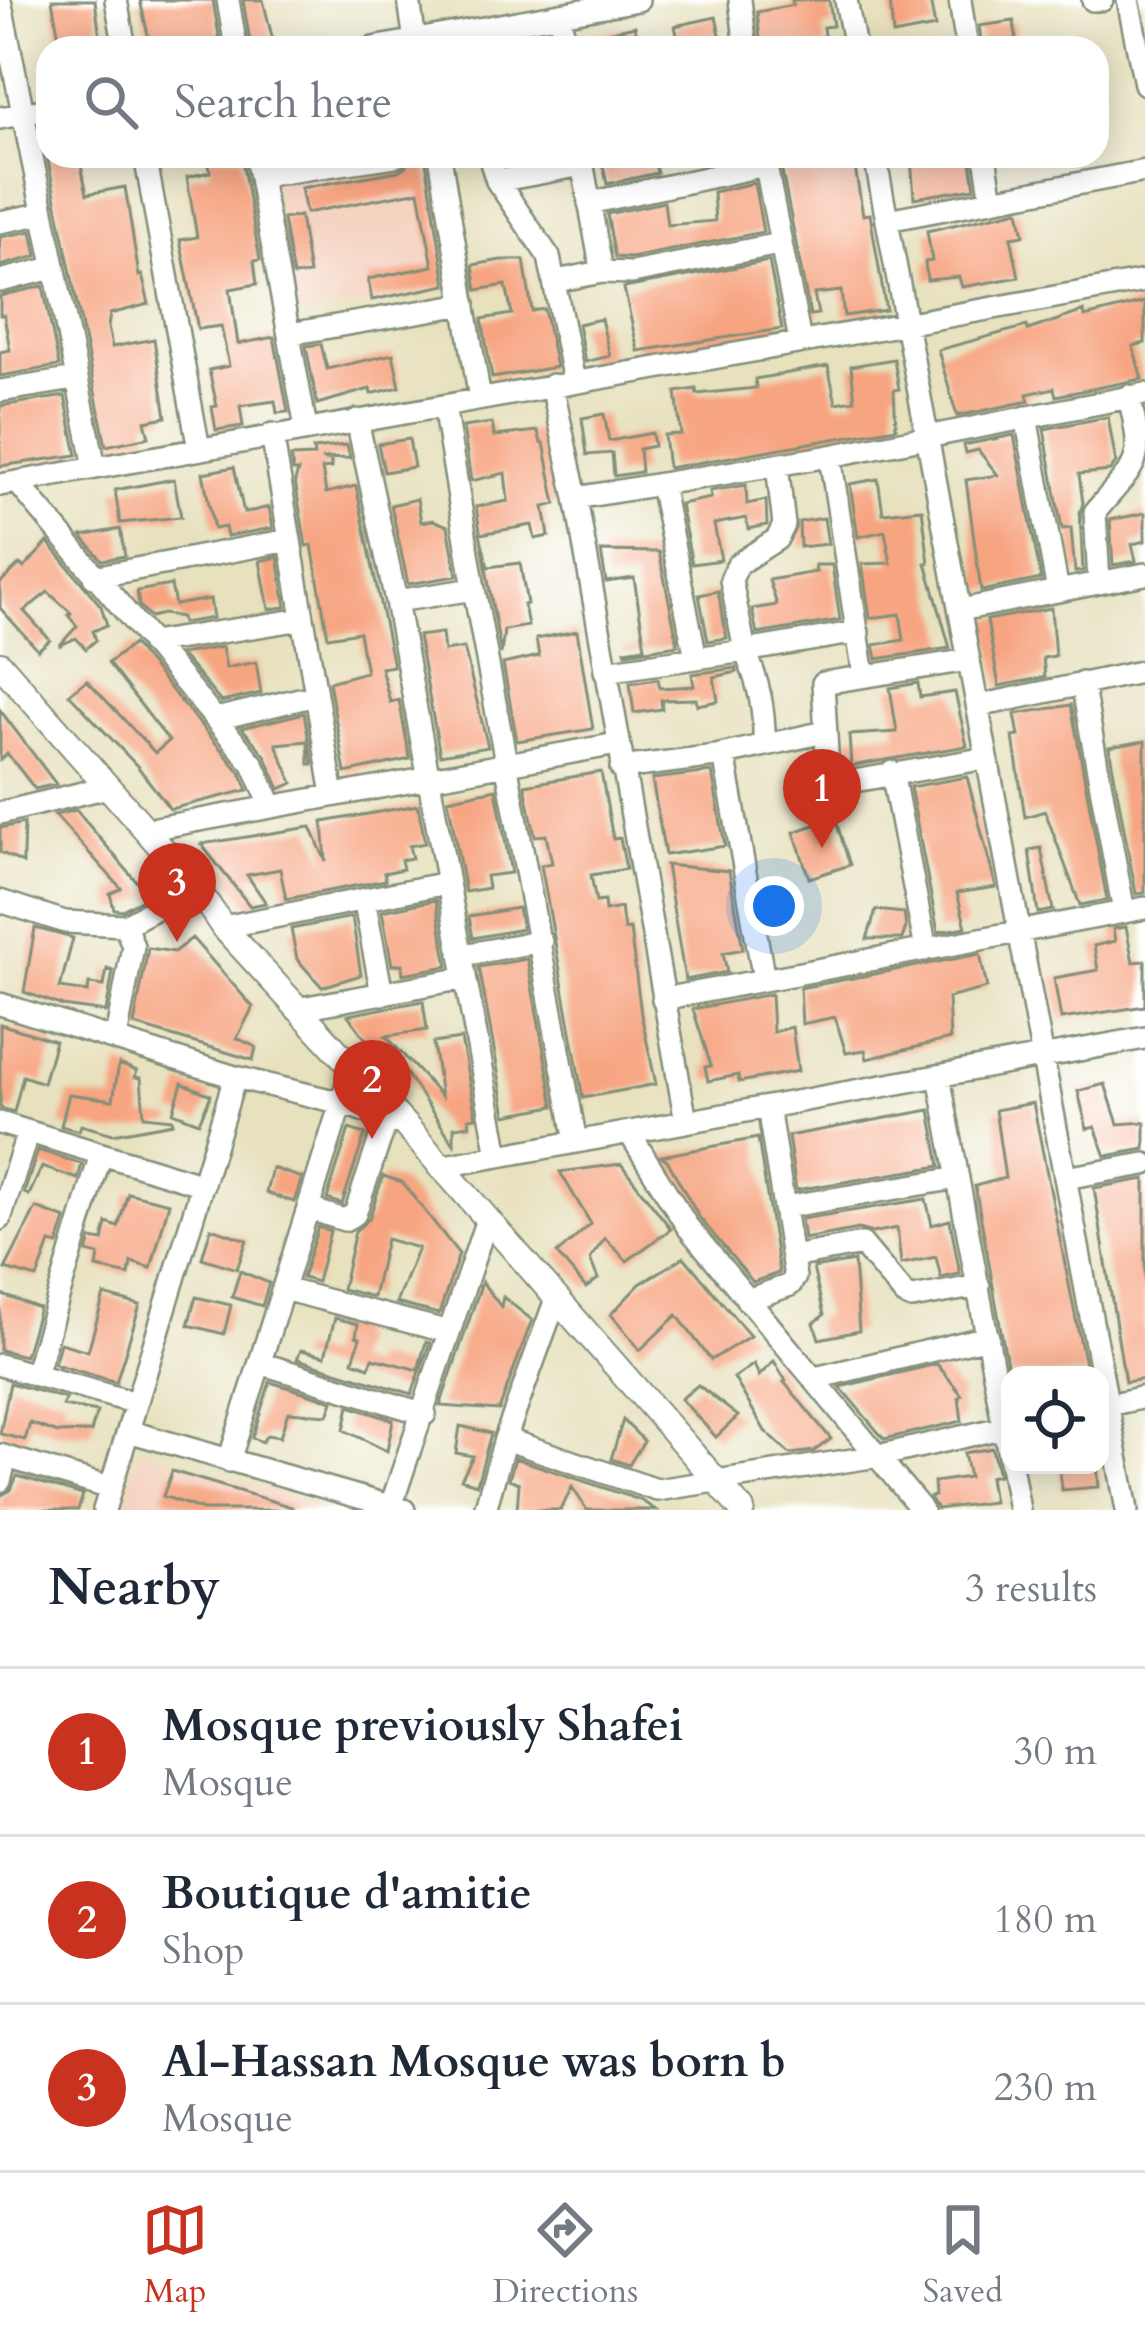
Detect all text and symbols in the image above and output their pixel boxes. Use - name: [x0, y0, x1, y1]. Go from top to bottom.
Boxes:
- search box: [36, 36, 1109, 168]
- icon: search: [78, 69, 144, 135]
- text: Search here: [174, 72, 392, 133]
- pin: 1: [783, 749, 861, 848]
- pin: 3: [138, 843, 216, 942]
- your location: [744, 876, 804, 936]
- pin: 2: [333, 1040, 411, 1139]
- map controls: [1001, 1366, 1109, 1474]
- button: locate: [1001, 1366, 1109, 1474]
- text: Nearby: [48, 1553, 220, 1623]
- text: 3 results: [965, 1562, 1097, 1615]
- text: Mosque previously Shafei: [162, 1695, 683, 1756]
- text: 1: [77, 1725, 97, 1778]
- text: 30 m: [1014, 1725, 1097, 1778]
- text: Mosque: [162, 1756, 293, 1809]
- text: Boutique d'amitie: [162, 1863, 532, 1924]
- text: 2: [77, 1893, 97, 1946]
- text: 180 m: [994, 1893, 1097, 1946]
- text: Shop: [162, 1924, 245, 1977]
- text: Al-Hassan Mosque was born b: [162, 2031, 786, 2092]
- text: 3: [77, 2061, 97, 2114]
- text: 230 m: [994, 2061, 1097, 2114]
- text: Mosque: [162, 2092, 293, 2145]
- tab: Map: [142, 2197, 208, 2314]
- tab: Directions: [493, 2197, 638, 2314]
- tab: Saved: [923, 2197, 1003, 2314]

